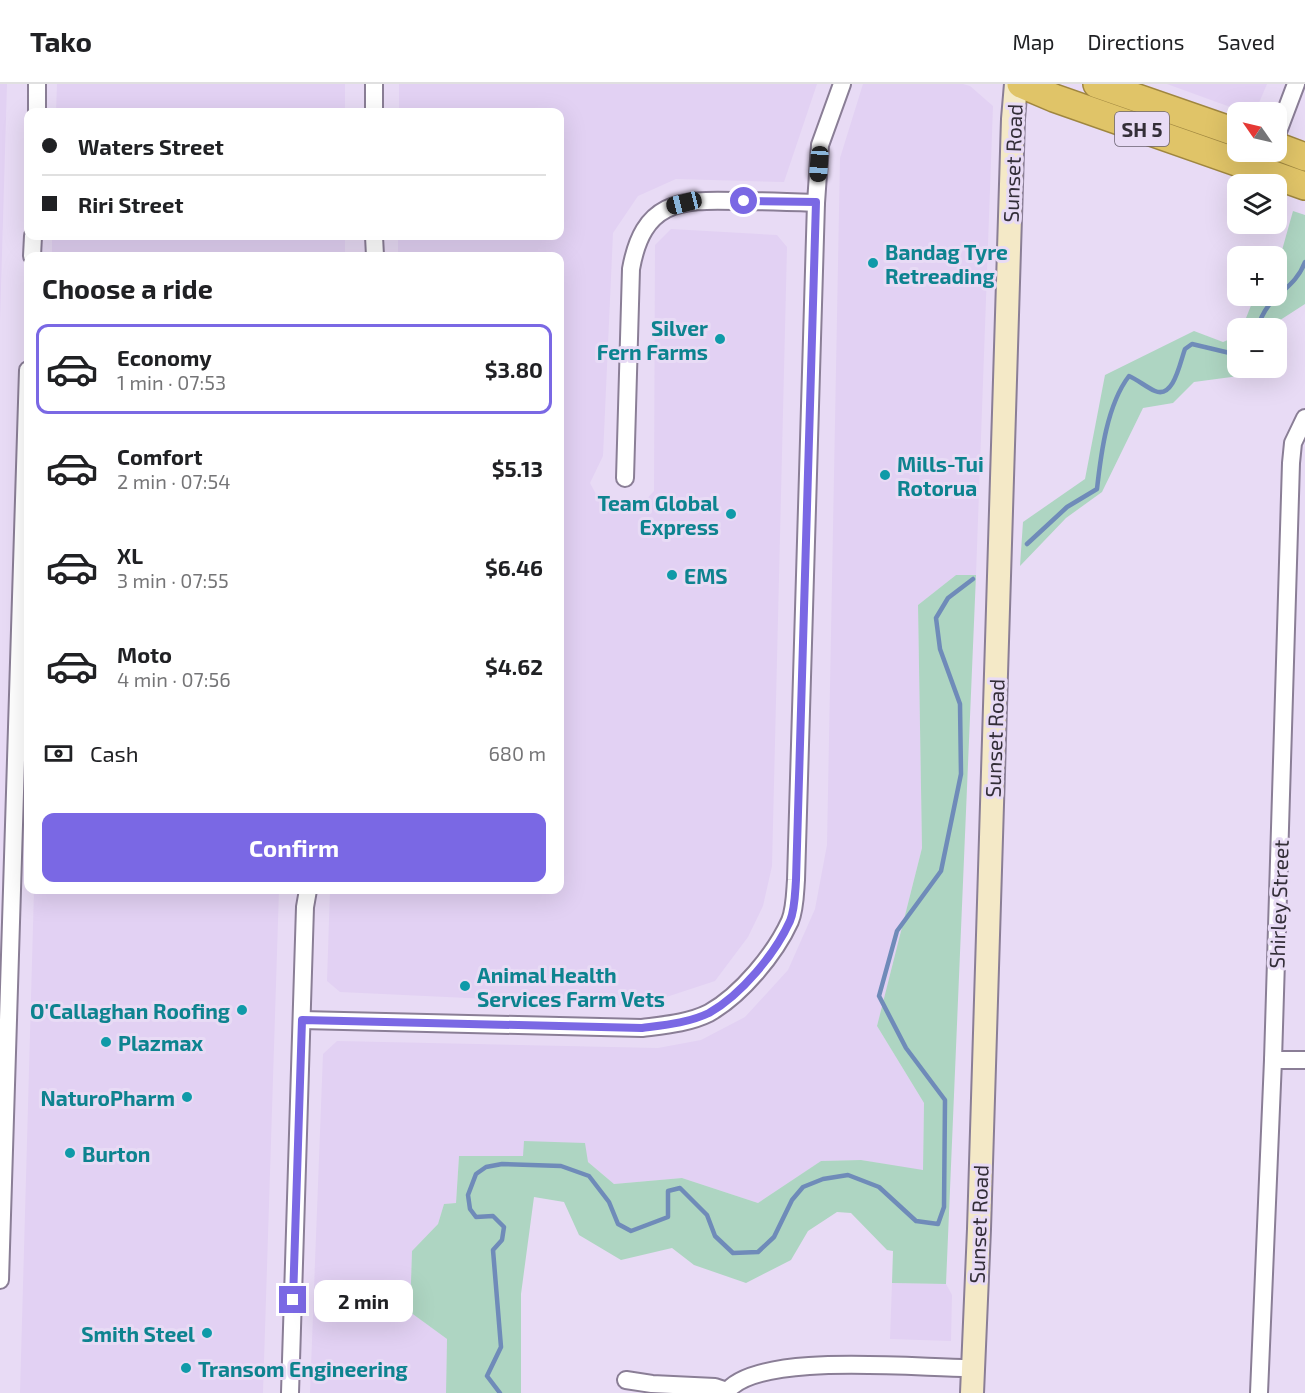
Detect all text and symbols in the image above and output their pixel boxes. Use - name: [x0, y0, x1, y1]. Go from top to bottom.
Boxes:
- text: Tako: [30, 24, 92, 58]
- text: Map: [1012, 29, 1055, 54]
- text: Directions: [1088, 29, 1184, 54]
- text: Saved: [1217, 29, 1275, 54]
- north arrow: [1227, 102, 1287, 162]
- map controls: [1227, 102, 1287, 378]
- street label: Sunset Road: [997, 103, 1027, 223]
- road number: SH 5: [1115, 112, 1169, 146]
- text: Waters Street: [78, 133, 224, 159]
- car: [809, 145, 829, 183]
- button: layers: [1227, 174, 1287, 234]
- route start: [730, 187, 757, 214]
- car: [664, 190, 704, 216]
- text: Riri Street: [78, 191, 183, 217]
- place label: Bandag Tyre Retreading: [885, 239, 1008, 288]
- button: +: [1227, 246, 1287, 306]
- marker: Bandag Tyre Retreading: [866, 256, 880, 270]
- text: Choose a ride: [42, 272, 213, 304]
- place label: Silver Fern Farms: [597, 315, 708, 364]
- button: −: [1227, 318, 1287, 378]
- marker: Silver Fern Farms: [713, 332, 727, 346]
- icon: car: [45, 342, 99, 396]
- text: Economy: [117, 344, 212, 370]
- text: $3.80: [485, 356, 543, 382]
- text: 1 min · 07:53: [117, 370, 226, 394]
- icon: car: [45, 441, 99, 495]
- text: Comfort: [117, 443, 202, 469]
- place label: Mills-Tui Rotorua: [897, 451, 984, 500]
- text: $5.13: [492, 455, 543, 481]
- marker: Mills-Tui Rotorua: [878, 468, 892, 482]
- text: 2 min · 07:54: [117, 469, 230, 493]
- place label: Team Global Express: [597, 490, 719, 539]
- marker: Team Global Express: [724, 507, 738, 521]
- icon: car: [45, 540, 99, 594]
- text: XL: [117, 542, 143, 568]
- text: $6.46: [485, 554, 543, 580]
- place label: EMS: [684, 563, 728, 588]
- text: 3 min · 07:55: [117, 568, 229, 592]
- marker: EMS: [665, 568, 679, 582]
- icon: car: [45, 639, 99, 693]
- text: Moto: [117, 641, 172, 667]
- text: $4.62: [485, 653, 543, 679]
- text: 4 min · 07:56: [117, 667, 231, 691]
- street label: Sunset Road: [979, 678, 1009, 798]
- icon: cash: [42, 737, 75, 770]
- text: Cash: [90, 740, 139, 766]
- text: 680 m: [488, 741, 546, 765]
- button: Confirm: [42, 813, 546, 882]
- street label: Shirley Street: [1263, 839, 1293, 969]
- place label: Animal Health Services Farm Vets: [477, 962, 665, 1011]
- marker: Animal Health Services Farm Vets: [458, 979, 472, 993]
- place label: O'Callaghan Roofing: [30, 998, 230, 1023]
- marker: O'Callaghan Roofing: [235, 1003, 249, 1017]
- place label: Plazmax: [118, 1030, 203, 1055]
- marker: Plazmax: [99, 1035, 113, 1049]
- place label: NaturoPharm: [41, 1085, 175, 1110]
- marker: NaturoPharm: [180, 1090, 194, 1104]
- place label: Burton: [82, 1141, 150, 1166]
- marker: Burton: [63, 1146, 77, 1160]
- street label: Sunset Road: [963, 1164, 993, 1284]
- callout: 2 min: [314, 1279, 413, 1321]
- route end: [279, 1286, 306, 1313]
- text: 2 min: [338, 1289, 389, 1313]
- place label: Smith Steel: [81, 1321, 195, 1346]
- marker: Smith Steel: [200, 1326, 214, 1340]
- place label: Transom Engineering: [198, 1356, 408, 1381]
- marker: Transom Engineering: [179, 1361, 193, 1375]

